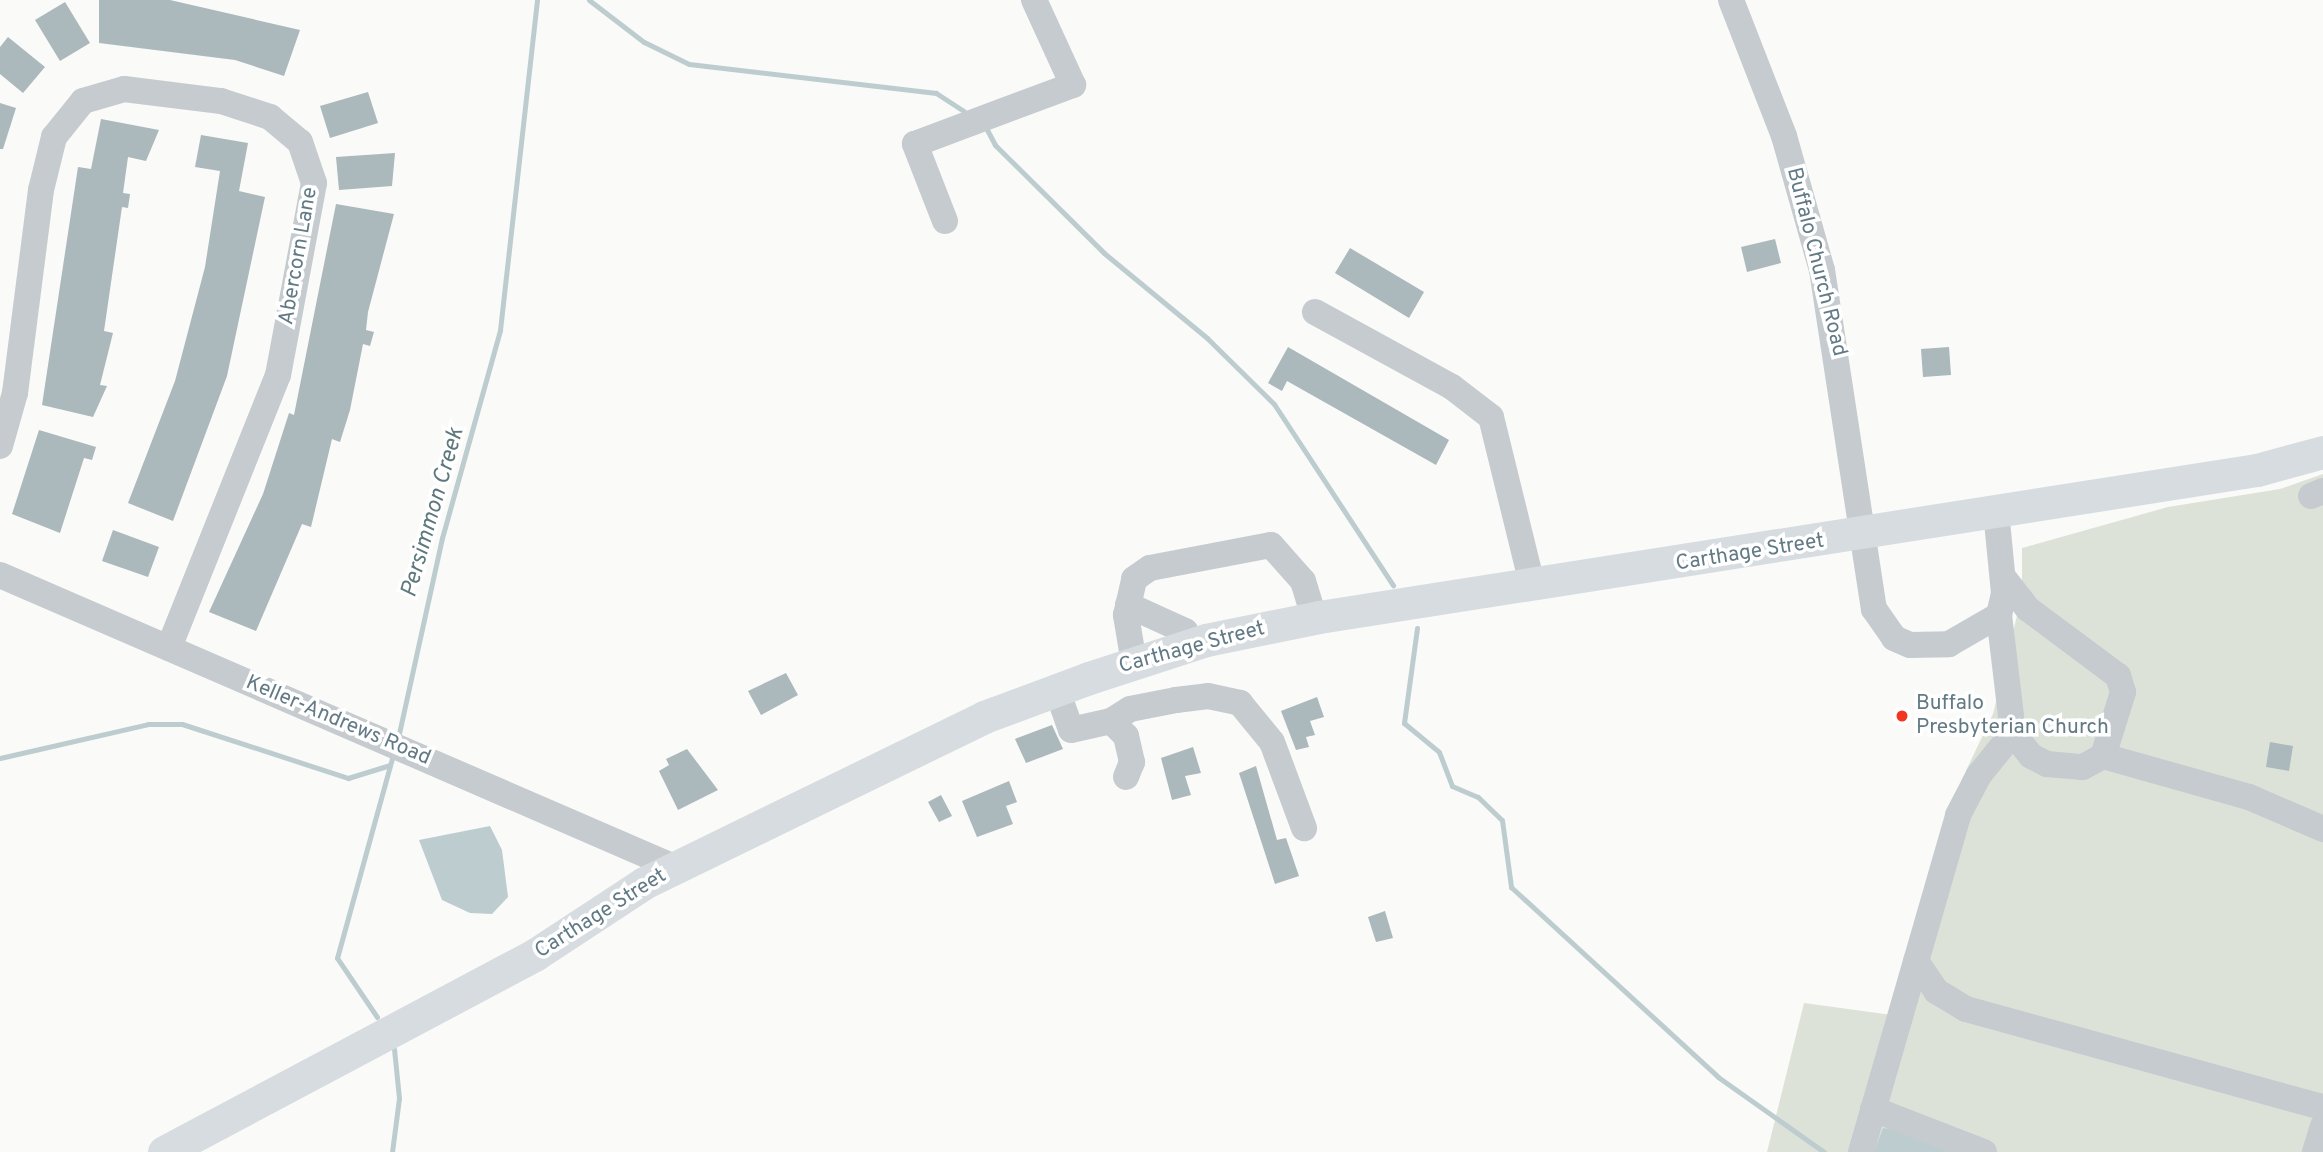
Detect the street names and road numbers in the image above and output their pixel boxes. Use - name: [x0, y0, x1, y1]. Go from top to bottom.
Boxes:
- street label: Buffalo Church Road: [1780, 165, 1852, 359]
- street label: Abercorn Lane: [275, 185, 323, 327]
- street label: Carthage Street: [1674, 529, 1826, 577]
- street label: Carthage Street: [1116, 616, 1268, 680]
- street label: Keller-Andrews Road: [242, 671, 434, 771]
- street label: Carthage Street: [531, 864, 671, 964]

